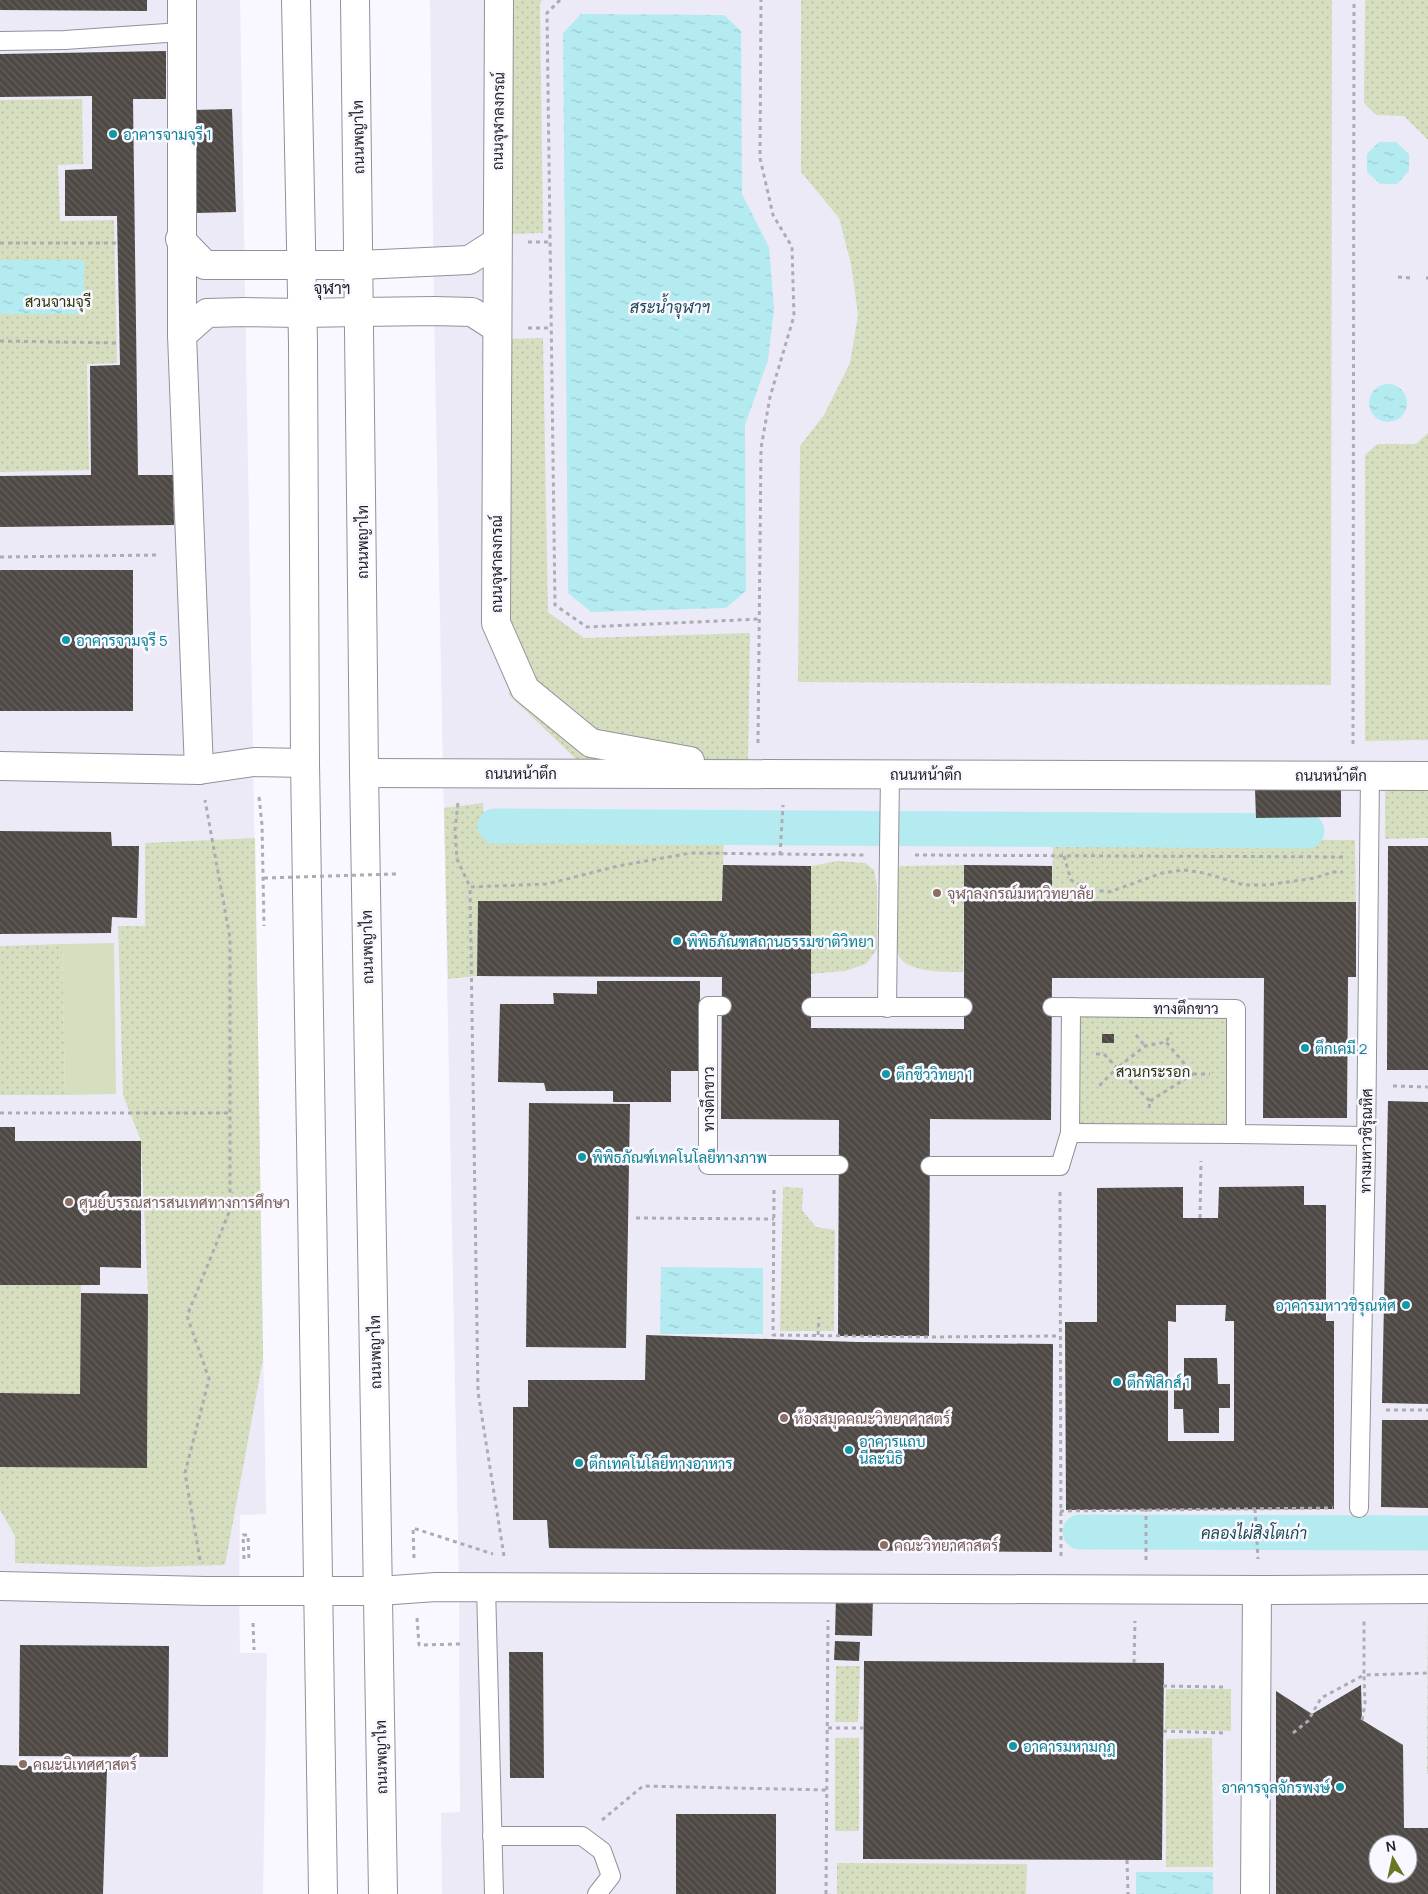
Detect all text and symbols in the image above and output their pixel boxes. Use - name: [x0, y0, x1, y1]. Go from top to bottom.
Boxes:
- street label: ถนนจุฬาลงกรณ์: [487, 72, 510, 170]
- street label: ถนนพญาไท: [347, 100, 369, 174]
- place label: อาคารจามจุรี 1: [123, 124, 212, 146]
- marker: อาคารจามจุรี 1: [107, 128, 119, 140]
- district label: จุฬาฯ: [314, 277, 350, 300]
- park label: สวนจามจุรี: [25, 291, 91, 313]
- water label: สระน้ำจุฬาฯ: [630, 293, 710, 319]
- street label: ถนนพญาไท: [352, 505, 373, 579]
- street label: ถนนจุฬาลงกรณ์: [486, 515, 508, 613]
- place label: อาคารจามจุรี 5: [76, 630, 168, 652]
- marker: อาคารจามจุรี 5: [60, 634, 72, 646]
- street label: ถนนหน้าตึก: [485, 763, 557, 784]
- street label: ถนนหน้าตึก: [890, 764, 962, 785]
- street label: ถนนหน้าตึก: [1295, 765, 1367, 786]
- place label: จุฬาลงกรณ์มหาวิทยาลัย: [947, 883, 1094, 905]
- marker: จุฬาลงกรณ์มหาวิทยาลัย: [931, 887, 943, 899]
- street label: ถนนพญาไท: [356, 910, 378, 984]
- place label: พิพิธภัณฑสถานธรรมชาติวิทยา: [687, 931, 874, 952]
- marker: พิพิธภัณฑสถานธรรมชาติวิทยา: [671, 935, 683, 947]
- street label: ทางตึกขาว: [1153, 998, 1219, 1019]
- place label: ตึกเคมี 2: [1315, 1038, 1367, 1059]
- marker: ตึกเคมี 2: [1299, 1042, 1311, 1054]
- park label: สวนกระรอก: [1116, 1061, 1190, 1082]
- place label: ตึกชีววิทยา 1: [896, 1064, 973, 1085]
- street label: ทางตึกขาว: [698, 1066, 719, 1132]
- marker: ตึกชีววิทยา 1: [880, 1068, 892, 1080]
- street label: ทางมหาวชิรุณหิศ: [1355, 1088, 1378, 1194]
- place label: พิพิธภัณฑ์เทคโนโลยีทางภาพ: [592, 1147, 767, 1168]
- marker: พิพิธภัณฑ์เทคโนโลยีทางภาพ: [576, 1151, 588, 1163]
- place label: ศูนย์บรรณสารสนเทศทางการศึกษา: [79, 1192, 290, 1213]
- marker: ศูนย์บรรณสารสนเทศทางการศึกษา: [63, 1196, 75, 1208]
- place label: อาคารมหาวชิรุณหิศ: [1275, 1295, 1396, 1317]
- marker: อาคารมหาวชิรุณหิศ: [1400, 1299, 1412, 1311]
- street label: ถนนพญาไท: [364, 1315, 386, 1389]
- place label: ตึกฟิสิกส์ 1: [1127, 1372, 1190, 1393]
- marker: ตึกฟิสิกส์ 1: [1111, 1376, 1123, 1388]
- place label: ห้องสมุดคณะวิทยาศาสตร์: [794, 1408, 950, 1430]
- marker: ห้องสมุดคณะวิทยาศาสตร์: [778, 1412, 790, 1424]
- place label: อาคารแถบ นีละนิธิ: [859, 1431, 926, 1469]
- marker: อาคารแถบ นีละนิธิ: [843, 1444, 855, 1456]
- place label: ตึกเทคโนโลยีทางอาหาร: [589, 1453, 733, 1474]
- marker: ตึกเทคโนโลยีทางอาหาร: [573, 1457, 585, 1469]
- water label: คลองไผ่สิงโตเก่า: [1201, 1522, 1307, 1544]
- place label: คณะวิทยาศาสตร์: [894, 1535, 998, 1556]
- marker: คณะวิทยาศาสตร์: [878, 1539, 890, 1551]
- street label: ถนนพญาไท: [370, 1720, 392, 1794]
- place label: อาคารมหามกุฎ: [1023, 1736, 1116, 1758]
- marker: อาคารมหามกุฎ: [1007, 1740, 1019, 1752]
- place label: คณะนิเทศศาสตร์: [33, 1754, 137, 1775]
- marker: คณะนิเทศศาสตร์: [17, 1758, 29, 1770]
- place label: อาคารจุลจักรพงษ์: [1221, 1777, 1331, 1799]
- marker: อาคารจุลจักรพงษ์: [1334, 1781, 1346, 1793]
- north arrow: [1368, 1834, 1418, 1884]
- text: N: [1384, 1835, 1397, 1856]

